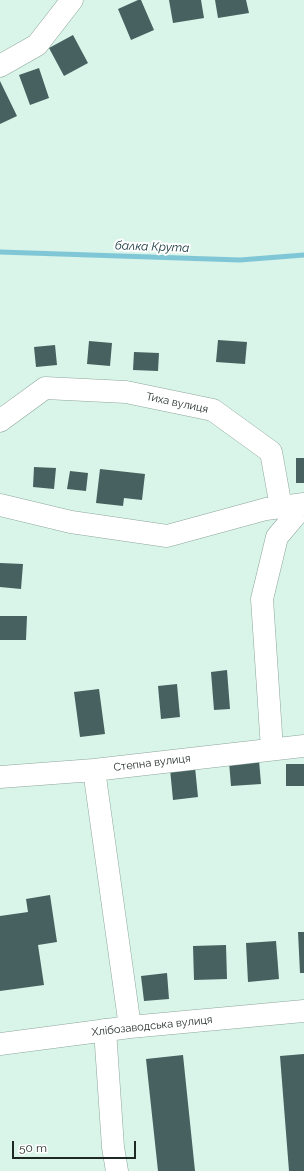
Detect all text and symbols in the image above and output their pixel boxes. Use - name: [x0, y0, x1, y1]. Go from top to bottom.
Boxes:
- water label: балка Крута: [114, 239, 190, 255]
- street label: Тиха вулиця: [145, 390, 209, 416]
- street label: Степна вулиця: [113, 752, 191, 774]
- street label: Хлібозаводська вулиця: [91, 1013, 213, 1039]
- scale bar: [14, 1133, 138, 1159]
- text: 50 m: [19, 1141, 47, 1155]

